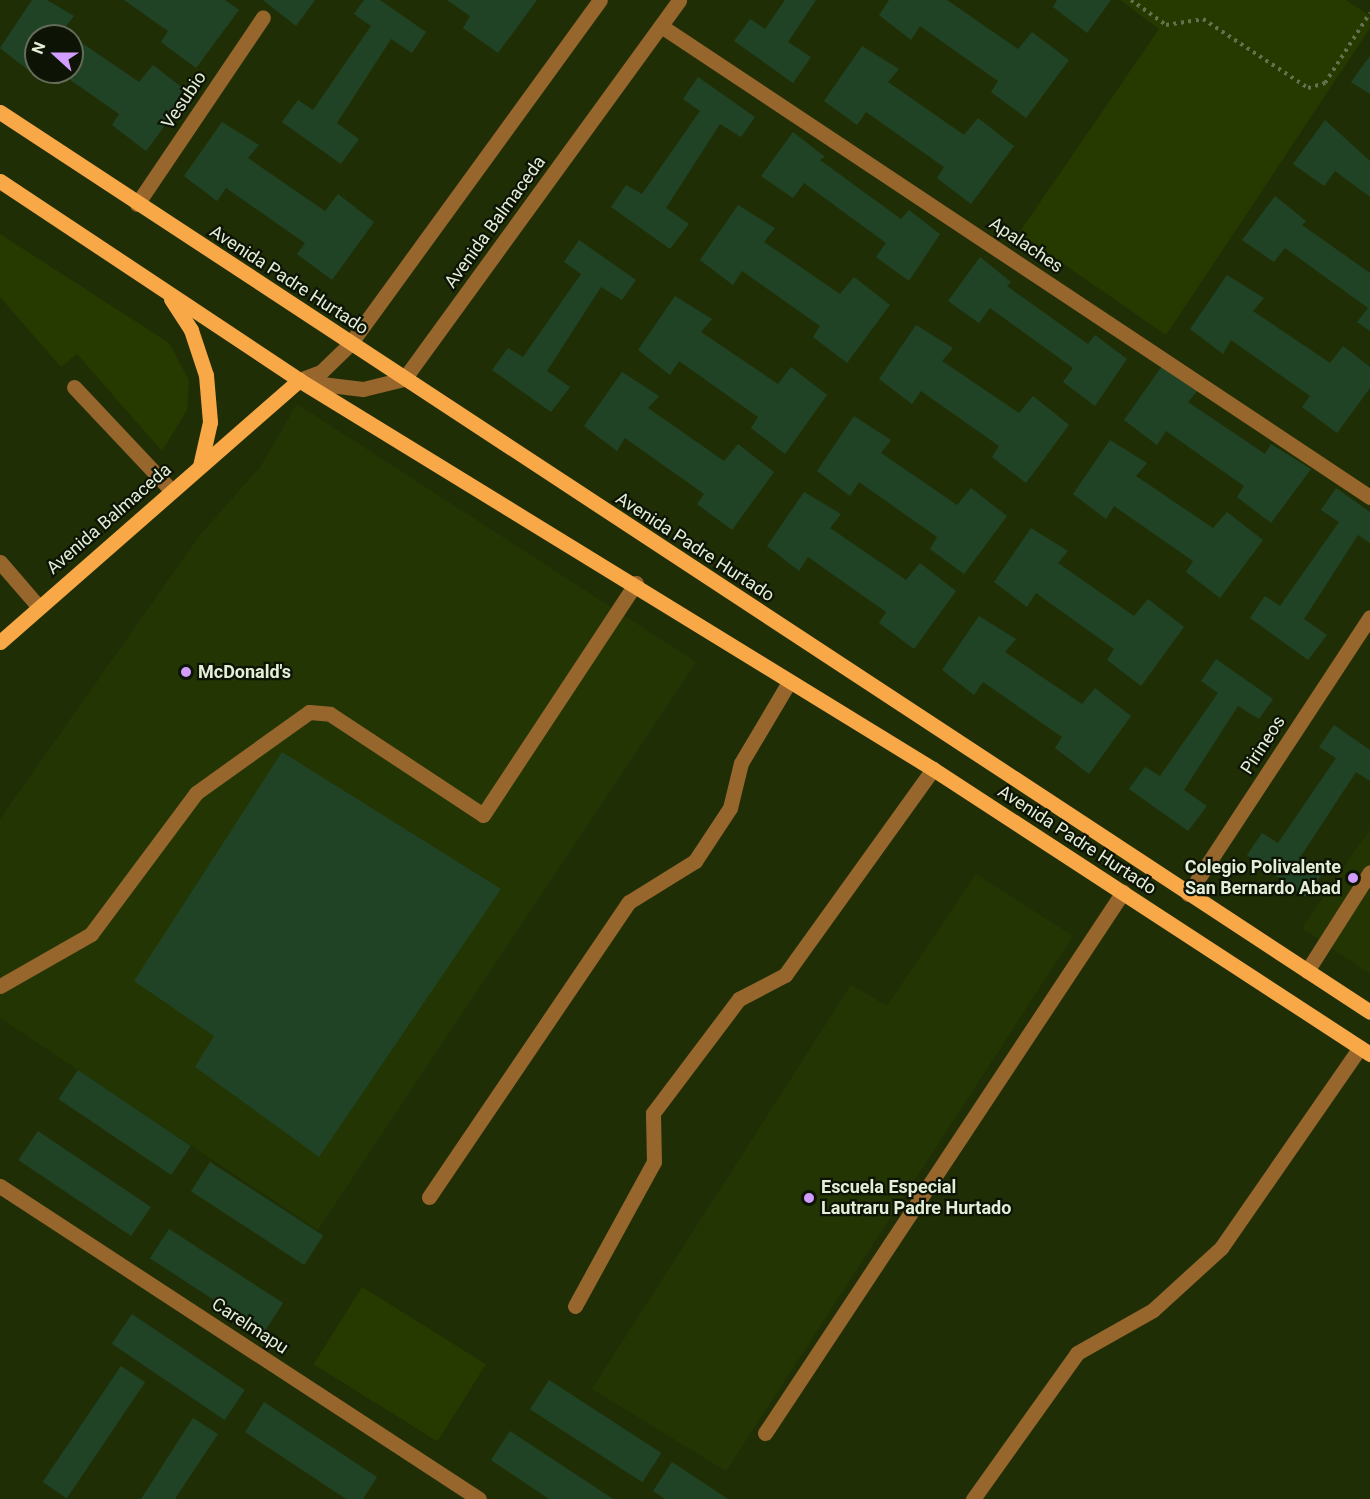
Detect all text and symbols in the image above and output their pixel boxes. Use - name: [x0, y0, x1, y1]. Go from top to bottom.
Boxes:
- north arrow: [24, 24, 84, 84]
- text: N: [28, 39, 49, 57]
- street label: Vesubio: [157, 67, 211, 133]
- street label: Avenida Balmaceda: [440, 152, 550, 292]
- street label: Apalaches: [985, 213, 1067, 277]
- street label: Avenida Padre Hurtado: [206, 221, 372, 339]
- street label: Avenida Balmaceda: [42, 459, 176, 579]
- street label: Avenida Padre Hurtado: [612, 488, 778, 606]
- place label: McDonald's: [198, 661, 291, 683]
- marker: McDonald's: [179, 665, 193, 679]
- street label: Pirineos: [1236, 712, 1290, 778]
- street label: Avenida Padre Hurtado: [994, 781, 1160, 899]
- place label: Colegio Polivalente San Bernardo Abad: [1185, 857, 1341, 900]
- marker: Colegio Polivalente San Bernardo Abad: [1346, 871, 1360, 885]
- place label: Escuela Especial Lautraru Padre Hurtado: [821, 1177, 1011, 1220]
- marker: Escuela Especial Lautraru Padre Hurtado: [802, 1191, 816, 1205]
- street label: Carelmapu: [208, 1293, 292, 1359]

